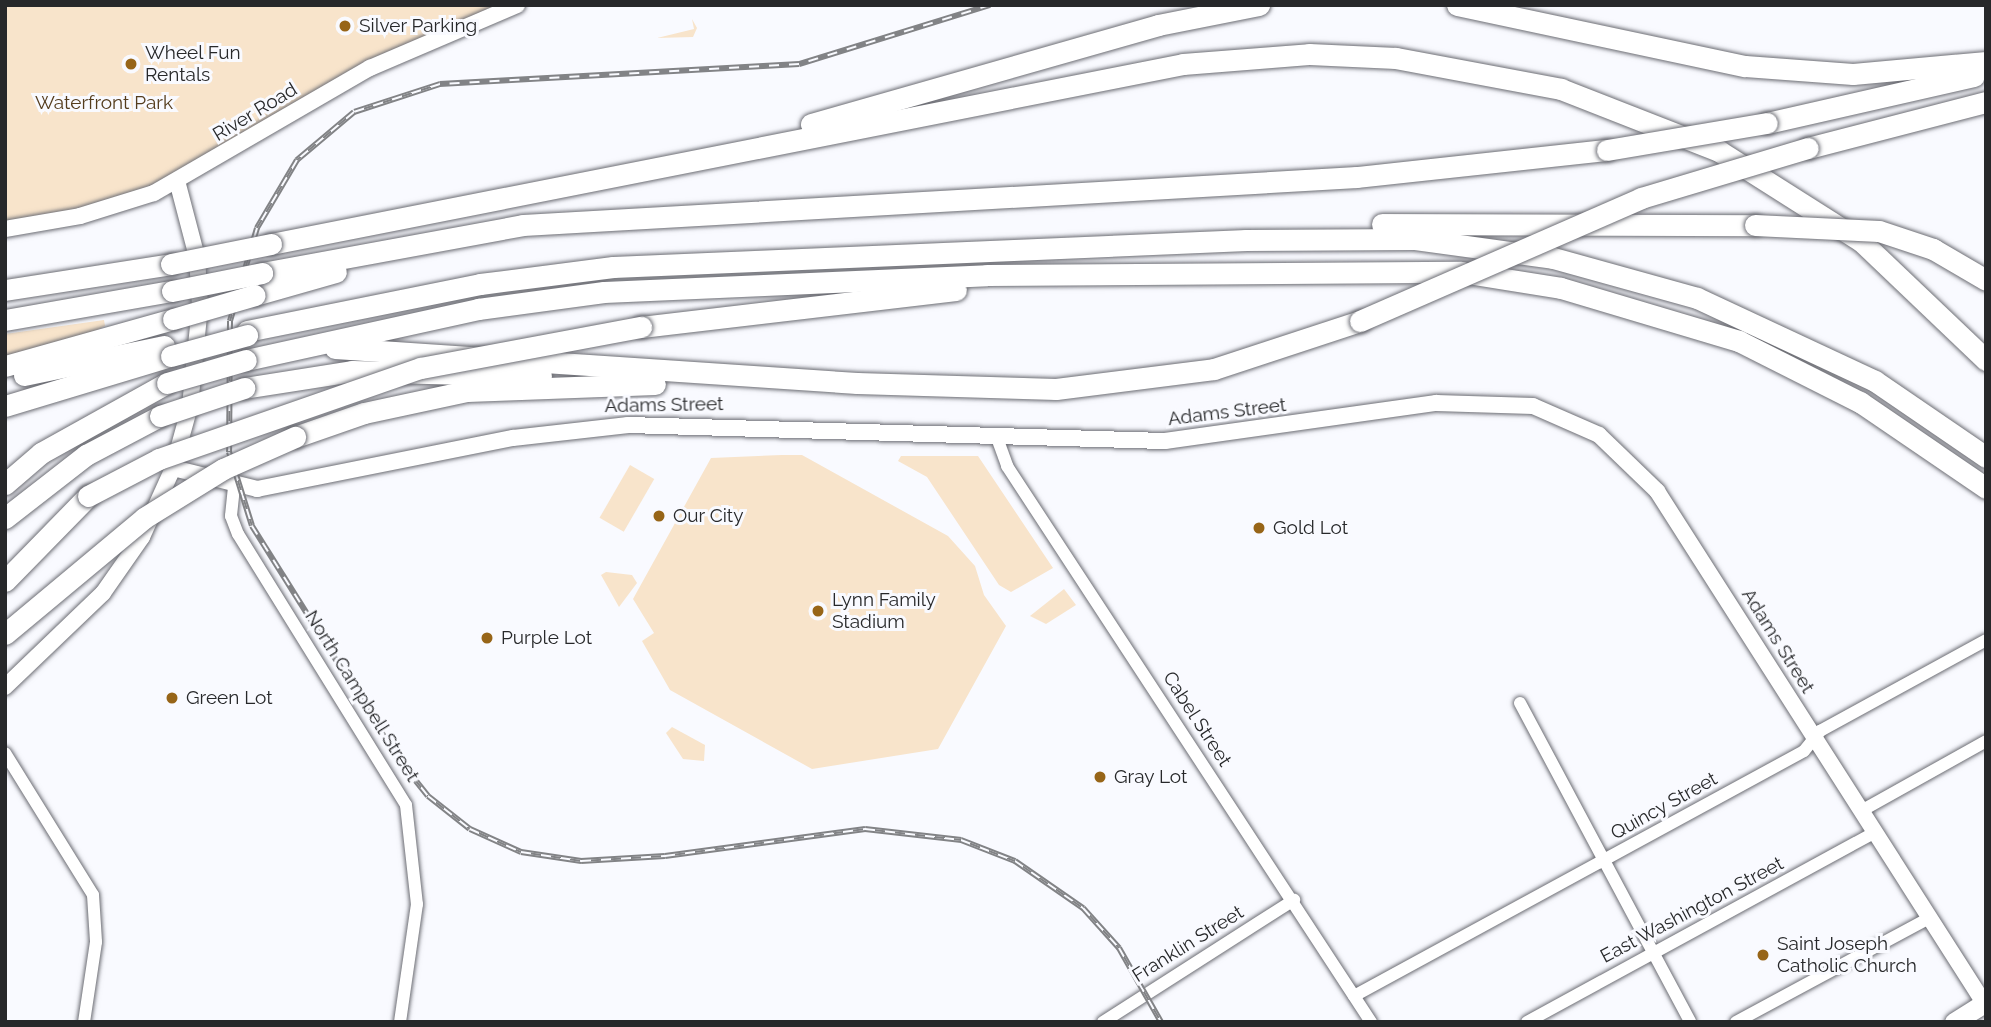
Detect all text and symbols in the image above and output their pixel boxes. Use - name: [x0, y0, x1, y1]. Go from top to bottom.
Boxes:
- place label: Silver Parking: [359, 15, 478, 37]
- marker: Silver Parking: [337, 18, 353, 34]
- place label: Wheel Fun Rentals: [145, 42, 241, 86]
- marker: Wheel Fun Rentals: [123, 56, 139, 72]
- street label: River Road: [209, 78, 301, 146]
- park label: Waterfront Park: [35, 92, 173, 114]
- street label: Adams Street: [604, 393, 724, 417]
- street label: Adams Street: [1167, 393, 1287, 431]
- place label: Our City: [673, 505, 744, 527]
- marker: Our City: [651, 508, 667, 524]
- place label: Gold Lot: [1273, 517, 1348, 539]
- marker: Gold Lot: [1251, 520, 1267, 536]
- street label: Adams Street: [1737, 585, 1819, 697]
- place label: Lynn Family Stadium: [832, 589, 936, 633]
- marker: Lynn Family Stadium: [810, 603, 826, 619]
- street label: North Campbell Street: [300, 606, 424, 786]
- place label: Purple Lot: [501, 627, 592, 649]
- marker: Purple Lot: [479, 630, 495, 646]
- street label: Cabel Street: [1158, 667, 1236, 771]
- place label: Green Lot: [186, 687, 273, 709]
- marker: Green Lot: [164, 690, 180, 706]
- place label: Gray Lot: [1114, 766, 1188, 788]
- street label: Quincy Street: [1607, 767, 1721, 845]
- marker: Gray Lot: [1092, 769, 1108, 785]
- street label: East Washington Street: [1596, 852, 1788, 968]
- street label: Franklin Street: [1128, 901, 1248, 987]
- place label: Saint Joseph Catholic Church: [1777, 933, 1917, 977]
- marker: Saint Joseph Catholic Church: [1755, 947, 1771, 963]

